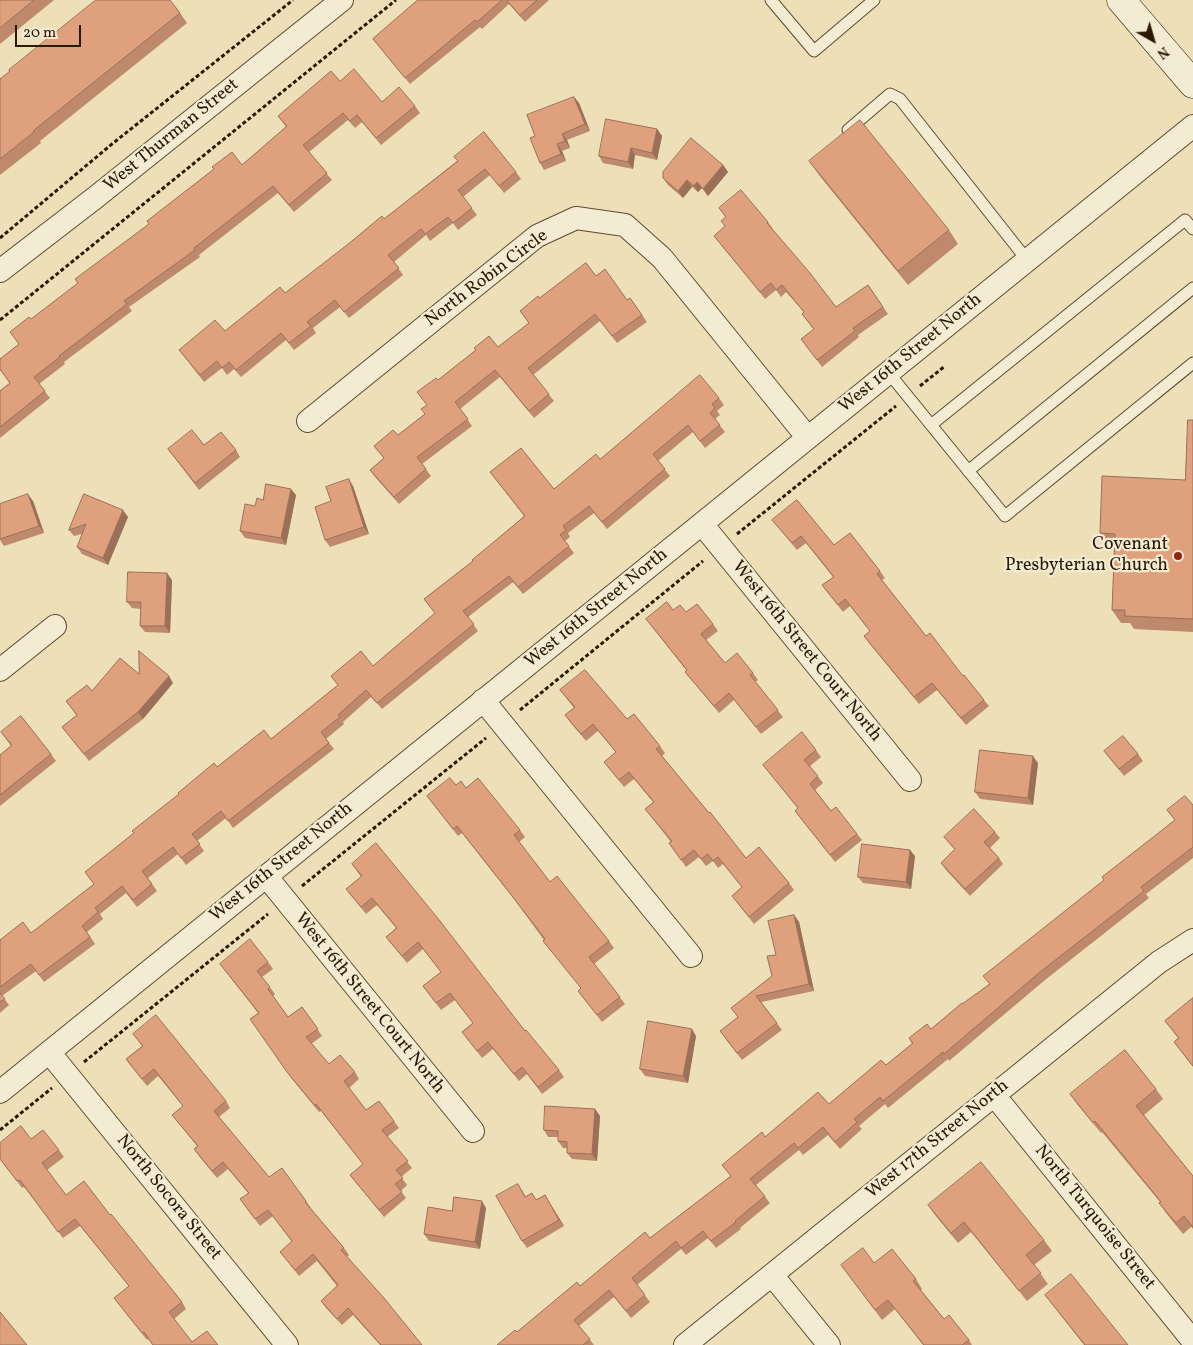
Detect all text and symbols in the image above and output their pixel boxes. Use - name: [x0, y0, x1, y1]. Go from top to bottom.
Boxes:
- scale bar: [18, 15, 84, 47]
- north arrow: [1128, 15, 1178, 65]
- text: 20 m: [23, 23, 56, 44]
- text: N: [1153, 42, 1172, 63]
- street label: West Thurman Street: [100, 75, 244, 197]
- street label: North Robin Circle: [421, 226, 553, 332]
- street label: West 16th Street North: [835, 290, 987, 418]
- place label: Covenant Presbyterian Church: [1005, 535, 1168, 578]
- street label: West 16th Street North: [521, 545, 673, 673]
- marker: Covenant Presbyterian Church: [1172, 550, 1184, 562]
- street label: West 16th Street Court North: [726, 557, 886, 747]
- street label: West 16th Street North: [206, 799, 358, 927]
- street label: West 16th Street Court North: [289, 909, 449, 1099]
- street label: West 17th Street North: [862, 1076, 1014, 1204]
- street label: North Socora Street: [111, 1131, 225, 1265]
- street label: North Turquoise Street: [1029, 1141, 1159, 1295]

